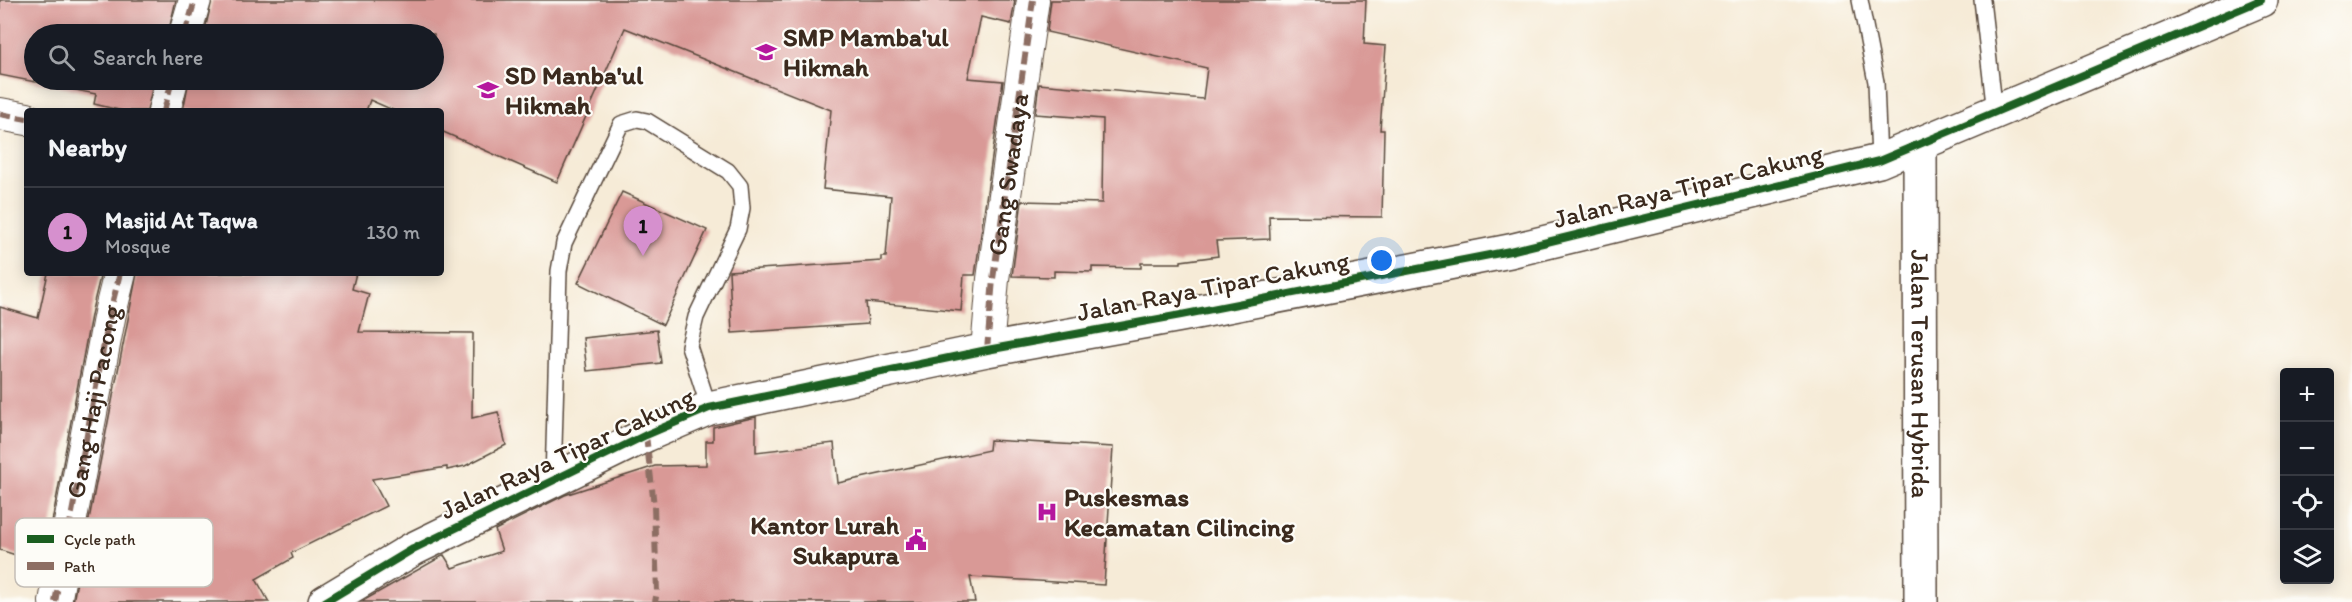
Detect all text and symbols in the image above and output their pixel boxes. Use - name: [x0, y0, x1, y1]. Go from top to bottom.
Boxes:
- place label: SMP Mamba'ul Hikmah: [783, 21, 949, 83]
- search box: [24, 24, 444, 90]
- school or university icon: SMP Mamba'ul Hikmah: [754, 40, 778, 64]
- icon: search: [45, 41, 78, 74]
- text: Search here: [93, 44, 203, 71]
- place label: SD Manba'ul Hikmah: [505, 59, 644, 121]
- school or university icon: SD Manba'ul Hikmah: [476, 78, 500, 102]
- street label: Gang Swadaya: [981, 90, 1036, 258]
- text: Nearby: [48, 131, 127, 163]
- street label: Jalan Raya Tipar Cakung: [1550, 137, 1827, 235]
- pin: 1: [624, 206, 662, 256]
- text: Masjid At Taqwa: [105, 207, 258, 234]
- text: 1: [63, 220, 72, 244]
- text: 130 m: [366, 220, 420, 244]
- text: Mosque: [105, 234, 171, 258]
- street label: Jalan Raya Tipar Cakung: [1074, 244, 1353, 328]
- your location: [1367, 246, 1396, 275]
- street label: Jalan Terusan Hybrida: [1904, 250, 1937, 499]
- street label: Gang Haji Pacong: [59, 301, 128, 501]
- map controls: [2280, 368, 2334, 584]
- button: +: [2280, 368, 2334, 422]
- street label: Jalan Raya Tipar Cakung: [435, 380, 700, 526]
- button: −: [2280, 422, 2334, 476]
- button: locate: [2280, 476, 2334, 530]
- place label: Puskesmas Kecamatan Cilincing: [1064, 481, 1295, 543]
- hospital icon: Puskesmas Kecamatan Cilincing: [1035, 500, 1059, 524]
- place label: Kantor Lurah Sukapura: [750, 509, 900, 571]
- legend: [15, 518, 213, 587]
- public building icon: Kantor Lurah Sukapura: [904, 528, 928, 552]
- text: Cycle path: [64, 530, 136, 549]
- button: layers: [2280, 530, 2334, 584]
- text: Path: [64, 557, 95, 576]

